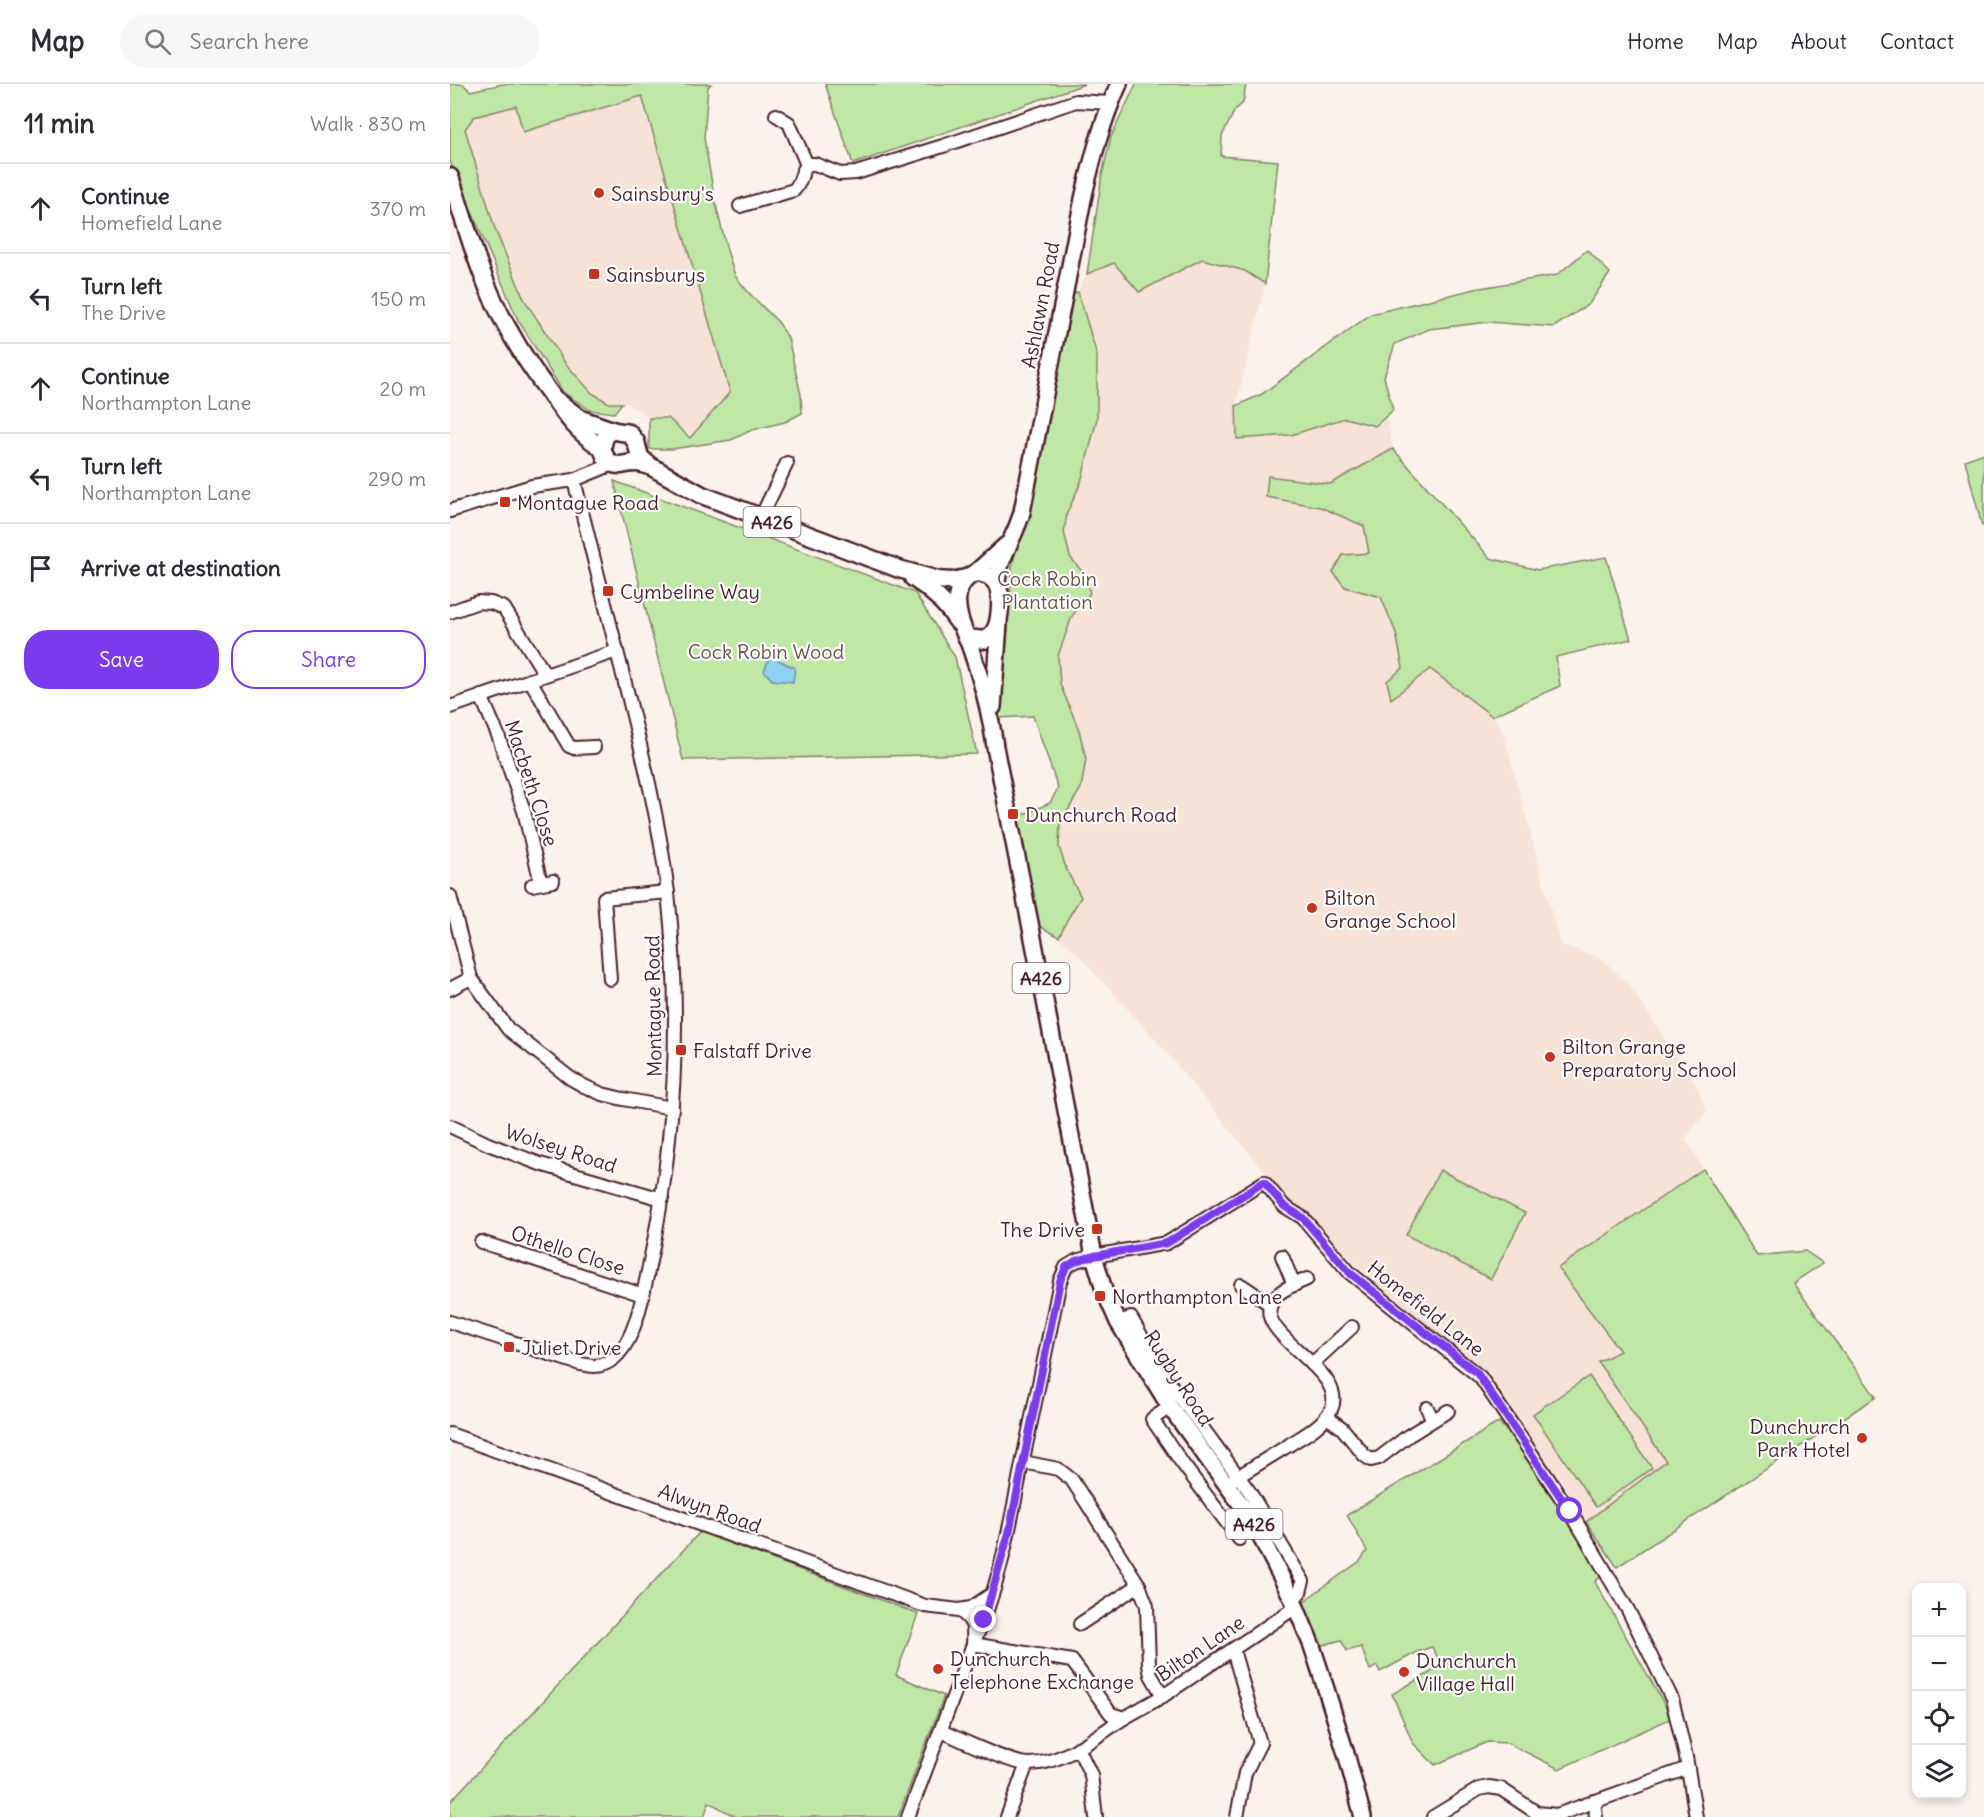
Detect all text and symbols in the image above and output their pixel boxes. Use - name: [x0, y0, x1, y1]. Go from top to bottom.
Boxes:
- search box: [120, 14, 540, 68]
- text: Map: [30, 23, 84, 59]
- icon: search: [141, 25, 174, 58]
- text: Search here: [189, 27, 309, 55]
- text: Home: [1627, 28, 1684, 55]
- text: Map: [1717, 28, 1758, 55]
- text: About: [1791, 28, 1847, 55]
- text: Contact: [1880, 28, 1954, 55]
- text: 11 min: [24, 107, 95, 140]
- text: Walk · 830 m: [310, 111, 426, 136]
- place label: Sainsbury's: [611, 181, 714, 206]
- text: Continue: [81, 182, 170, 210]
- marker: Sainsbury's: [592, 186, 606, 200]
- icon: ahead: [24, 192, 57, 225]
- text: 370 m: [369, 196, 426, 221]
- text: Homefield Lane: [81, 210, 222, 235]
- street label: Ashlawn Road: [1015, 239, 1065, 370]
- place label: Sainsburys: [606, 262, 705, 287]
- marker: Sainsburys: [587, 267, 601, 281]
- text: Turn left: [81, 272, 162, 300]
- icon: left: [24, 282, 57, 315]
- text: 150 m: [371, 286, 426, 311]
- text: The Drive: [81, 300, 166, 325]
- text: Continue: [81, 362, 170, 390]
- icon: ahead: [24, 372, 57, 405]
- text: 20 m: [380, 376, 426, 401]
- text: Northampton Lane: [81, 390, 251, 415]
- text: Turn left: [81, 452, 162, 480]
- icon: left: [24, 462, 57, 495]
- text: 290 m: [368, 466, 426, 491]
- text: Northampton Lane: [81, 480, 251, 505]
- place label: Montague Road: [517, 490, 659, 515]
- marker: Montague Road: [498, 495, 512, 509]
- road number: A426: [744, 507, 800, 537]
- icon: arrive: [24, 552, 57, 585]
- text: Arrive at destination: [81, 554, 281, 582]
- park label: Cock Robin Plantation: [997, 566, 1097, 614]
- place label: Cymbeline Way: [620, 579, 760, 604]
- marker: Cymbeline Way: [601, 584, 615, 598]
- button: Save: [24, 630, 219, 689]
- button: Share: [231, 630, 426, 689]
- park label: Cock Robin Wood: [688, 639, 845, 664]
- street label: Macbeth Close: [500, 717, 564, 849]
- place label: Dunchurch Road: [1025, 802, 1177, 827]
- marker: Dunchurch Road: [1006, 807, 1020, 821]
- place label: Bilton Grange School: [1324, 885, 1456, 933]
- marker: Bilton Grange School: [1305, 901, 1319, 915]
- street label: Montague Road: [639, 935, 667, 1077]
- road number: A426: [1012, 963, 1070, 993]
- place label: Bilton Grange Preparatory School: [1562, 1034, 1737, 1082]
- place label: Falstaff Drive: [693, 1038, 812, 1063]
- marker: Falstaff Drive: [674, 1043, 688, 1057]
- marker: Bilton Grange Preparatory School: [1543, 1050, 1557, 1064]
- street label: Wolsey Road: [502, 1118, 620, 1178]
- place label: The Drive: [1000, 1217, 1085, 1242]
- street label: Othello Close: [508, 1220, 628, 1280]
- marker: The Drive: [1090, 1222, 1104, 1236]
- street label: Homefield Lane: [1363, 1255, 1489, 1361]
- place label: Northampton Lane: [1112, 1284, 1282, 1309]
- marker: Northampton Lane: [1093, 1289, 1107, 1303]
- street label: Rugby Road: [1139, 1325, 1219, 1431]
- place label: Juliet Drive: [521, 1335, 621, 1360]
- marker: Juliet Drive: [502, 1340, 516, 1354]
- place label: Dunchurch Park Hotel: [1750, 1414, 1850, 1462]
- marker: Dunchurch Park Hotel: [1855, 1431, 1869, 1445]
- street label: Alwyn Road: [655, 1478, 765, 1538]
- route start: [1556, 1497, 1582, 1523]
- road number: A426: [1226, 1509, 1282, 1539]
- map controls: [1912, 1583, 1966, 1799]
- button: +: [1912, 1583, 1966, 1637]
- route end: [970, 1606, 996, 1632]
- street label: Bilton Lane: [1151, 1609, 1249, 1687]
- button: −: [1912, 1637, 1966, 1691]
- place label: Dunchurch Telephone Exchange: [950, 1646, 1134, 1694]
- place label: Dunchurch Village Hall: [1416, 1648, 1516, 1696]
- marker: Dunchurch Telephone Exchange: [931, 1662, 945, 1676]
- marker: Dunchurch Village Hall: [1397, 1665, 1411, 1679]
- button: locate: [1912, 1691, 1966, 1745]
- button: layers: [1912, 1745, 1966, 1799]

